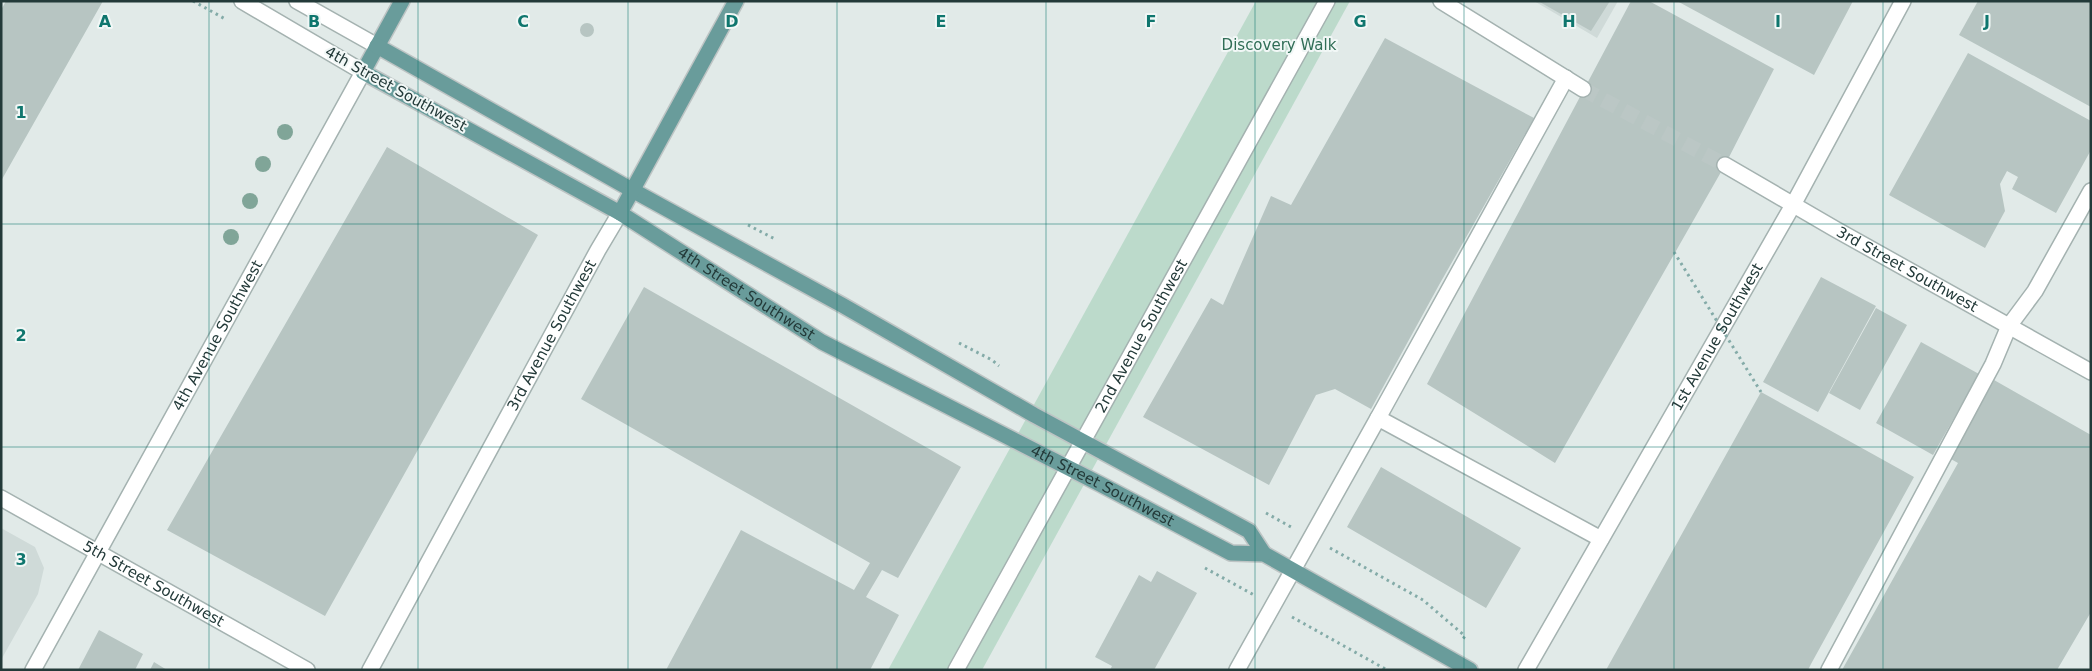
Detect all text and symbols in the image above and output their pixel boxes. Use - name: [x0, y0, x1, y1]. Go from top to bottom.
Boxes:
- text: A: [99, 12, 112, 31]
- text: B: [308, 12, 320, 31]
- text: C: [517, 12, 529, 31]
- text: D: [725, 12, 739, 31]
- text: E: [936, 12, 946, 31]
- text: F: [1146, 12, 1156, 31]
- text: G: [1353, 12, 1367, 31]
- text: H: [1562, 12, 1576, 31]
- text: I: [1775, 12, 1781, 31]
- text: J: [1983, 12, 1990, 31]
- park label: Discovery Walk: [1222, 36, 1337, 54]
- street label: 4th Street Southwest: [322, 43, 470, 135]
- text: 1: [15, 103, 27, 122]
- street label: 3rd Street Southwest: [1833, 223, 1981, 316]
- street label: 4th Street Southwest: [674, 243, 818, 344]
- street label: 3rd Avenue Southwest: [503, 256, 600, 414]
- street label: 2nd Avenue Southwest: [1091, 256, 1191, 416]
- street label: 4th Avenue Southwest: [169, 257, 266, 414]
- street label: 1st Avenue Southwest: [1668, 260, 1767, 414]
- text: 2: [15, 326, 27, 345]
- street label: 4th Street Southwest: [1028, 441, 1177, 530]
- street label: 5th Street Southwest: [80, 537, 227, 631]
- text: 3: [15, 550, 27, 569]

